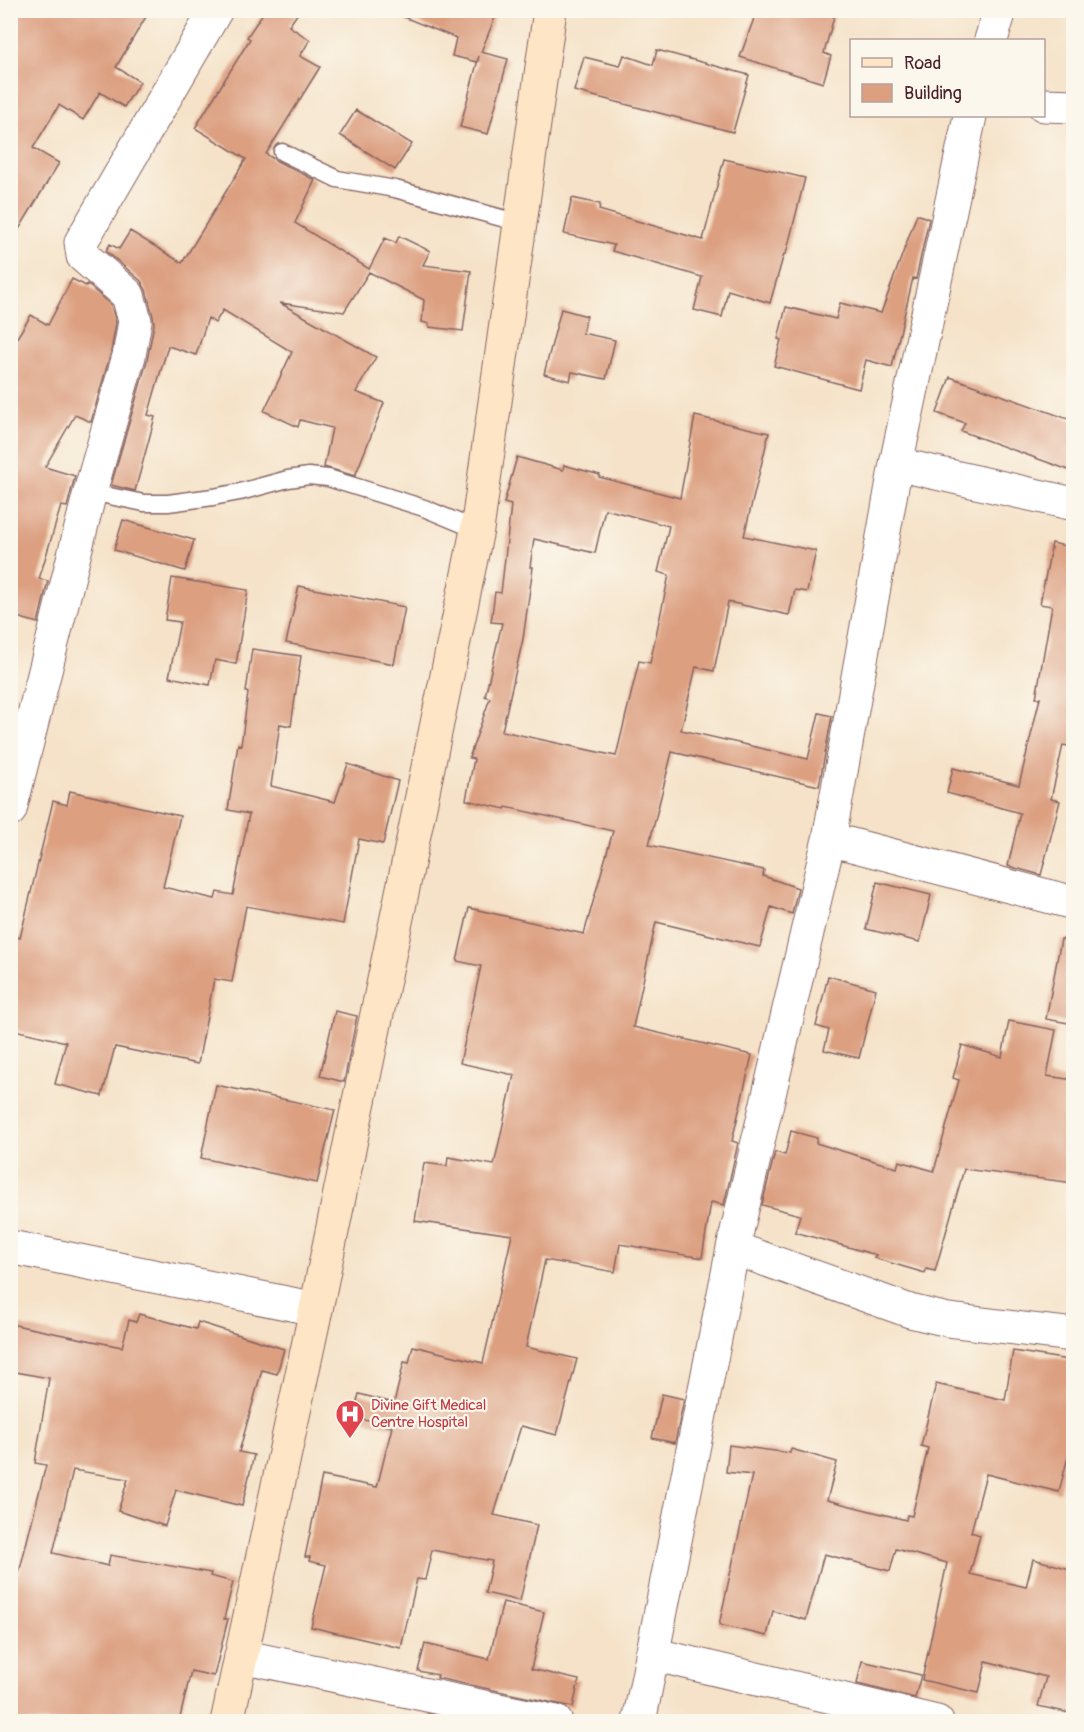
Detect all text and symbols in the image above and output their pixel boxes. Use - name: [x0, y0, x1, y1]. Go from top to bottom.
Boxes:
- legend: [850, 39, 1045, 117]
- text: Road: [904, 52, 941, 75]
- text: Building: [904, 82, 962, 105]
- place label: Divine Gift Medical Centre Hospital: [371, 1396, 486, 1432]
- hospital icon: Divine Gift Medical Centre Hospital: [334, 1398, 366, 1440]

